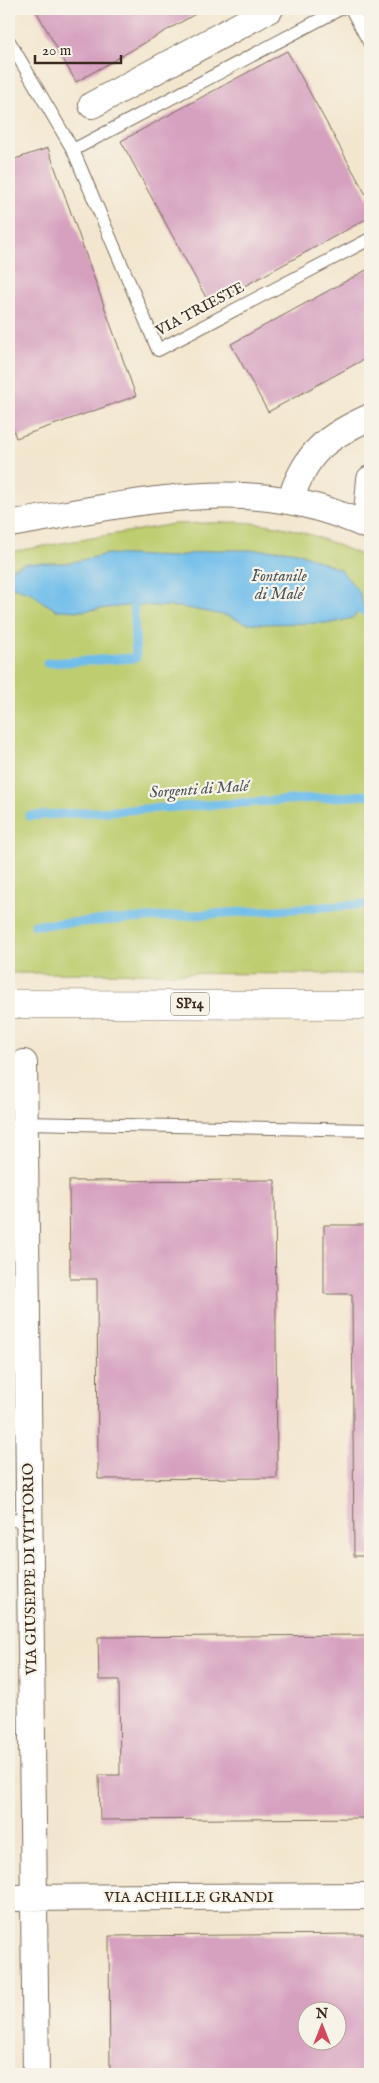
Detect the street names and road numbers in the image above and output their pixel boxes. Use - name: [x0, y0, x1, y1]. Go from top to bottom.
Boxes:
- street label: VIA TRIESTE: [151, 278, 248, 341]
- road number: SP14: [171, 992, 209, 1016]
- street label: VIA GIUSEPPE DI VITTORIO: [19, 1463, 41, 1676]
- street label: VIA ACHILLE GRANDI: [103, 1888, 274, 1907]

